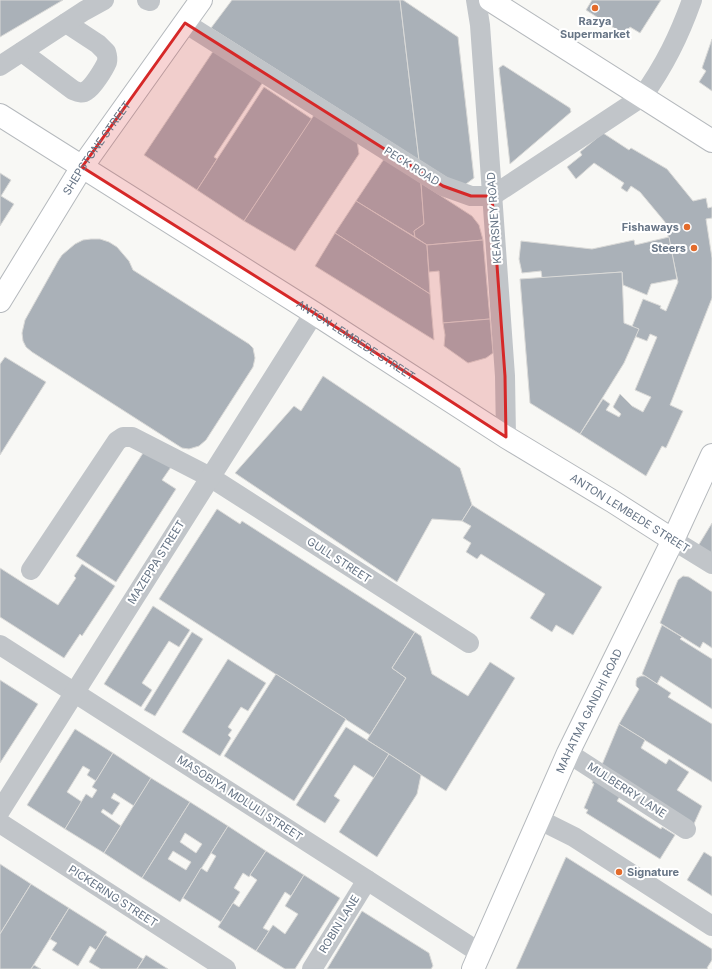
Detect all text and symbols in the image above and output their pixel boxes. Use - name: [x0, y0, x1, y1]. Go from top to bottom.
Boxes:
- marker: Razya Supermarket: [590, 3, 600, 13]
- place label: Razya Supermarket: [560, 14, 630, 41]
- street label: SHEPSTONE STREET: [60, 98, 134, 198]
- street label: PECK ROAD: [382, 143, 442, 189]
- street label: KEARSNEY ROAD: [484, 172, 504, 264]
- place label: Fishaways: [622, 220, 679, 234]
- marker: Fishaways: [682, 222, 692, 232]
- place label: Steers: [651, 241, 686, 255]
- marker: Steers: [689, 243, 699, 253]
- street label: ANTON LEMBEDE STREET: [294, 297, 418, 383]
- street label: ANTON LEMBEDE STREET: [568, 470, 692, 556]
- street label: MAZEPPA STREET: [124, 517, 188, 607]
- street label: GULL STREET: [304, 534, 374, 586]
- street label: MAHATMA GANDHI ROAD: [553, 646, 625, 775]
- street label: MASOBIYA MDLULI STREET: [175, 752, 305, 844]
- street label: MULBERRY LANE: [585, 759, 669, 821]
- street label: PICKERING STREET: [66, 862, 160, 930]
- place label: Signature: [627, 865, 679, 879]
- marker: Signature: [614, 867, 624, 877]
- street label: ROBIN LANE: [316, 892, 362, 956]

